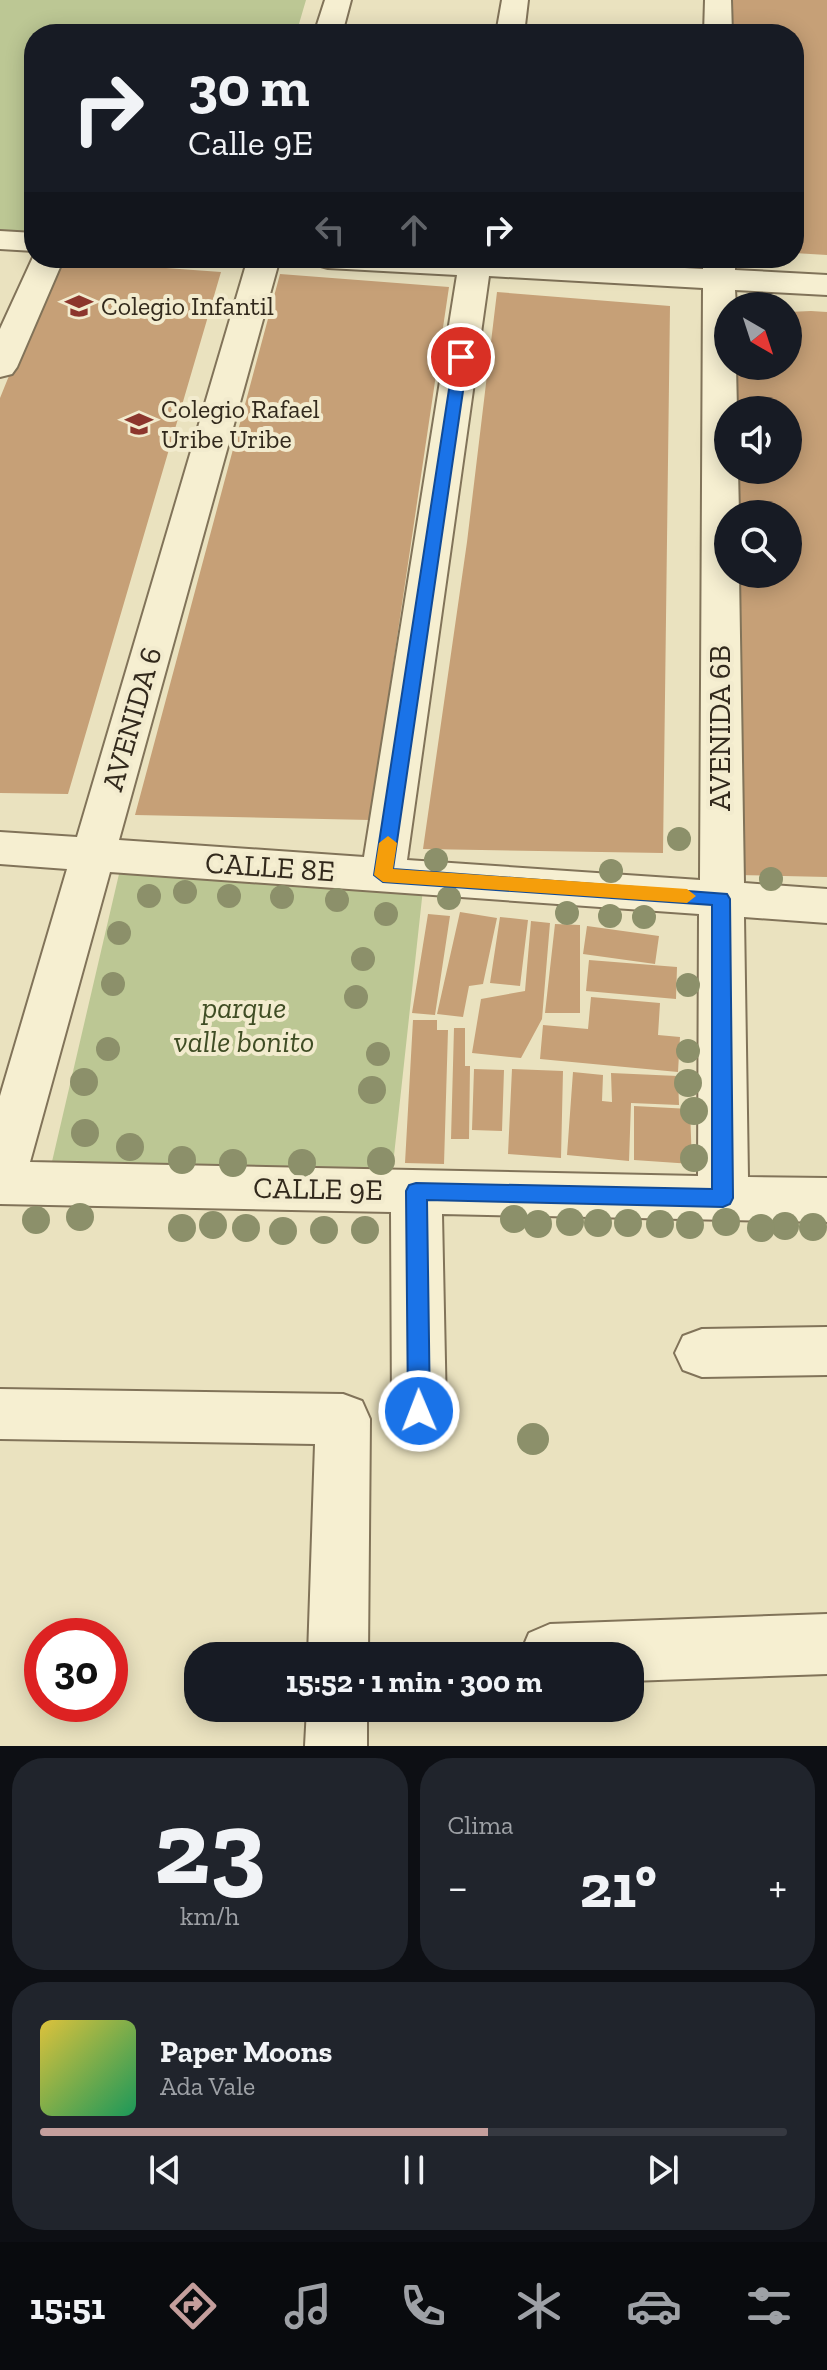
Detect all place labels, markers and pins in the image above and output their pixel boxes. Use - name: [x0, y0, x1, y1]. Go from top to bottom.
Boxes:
- place label: Colegio Infantil: [101, 290, 274, 322]
- school or university icon: Colegio Infantil: [64, 291, 94, 321]
- pin: [427, 323, 495, 391]
- place label: Colegio Rafael Uribe Uribe: [161, 393, 320, 455]
- school or university icon: Colegio Rafael Uribe Uribe: [124, 409, 154, 439]

